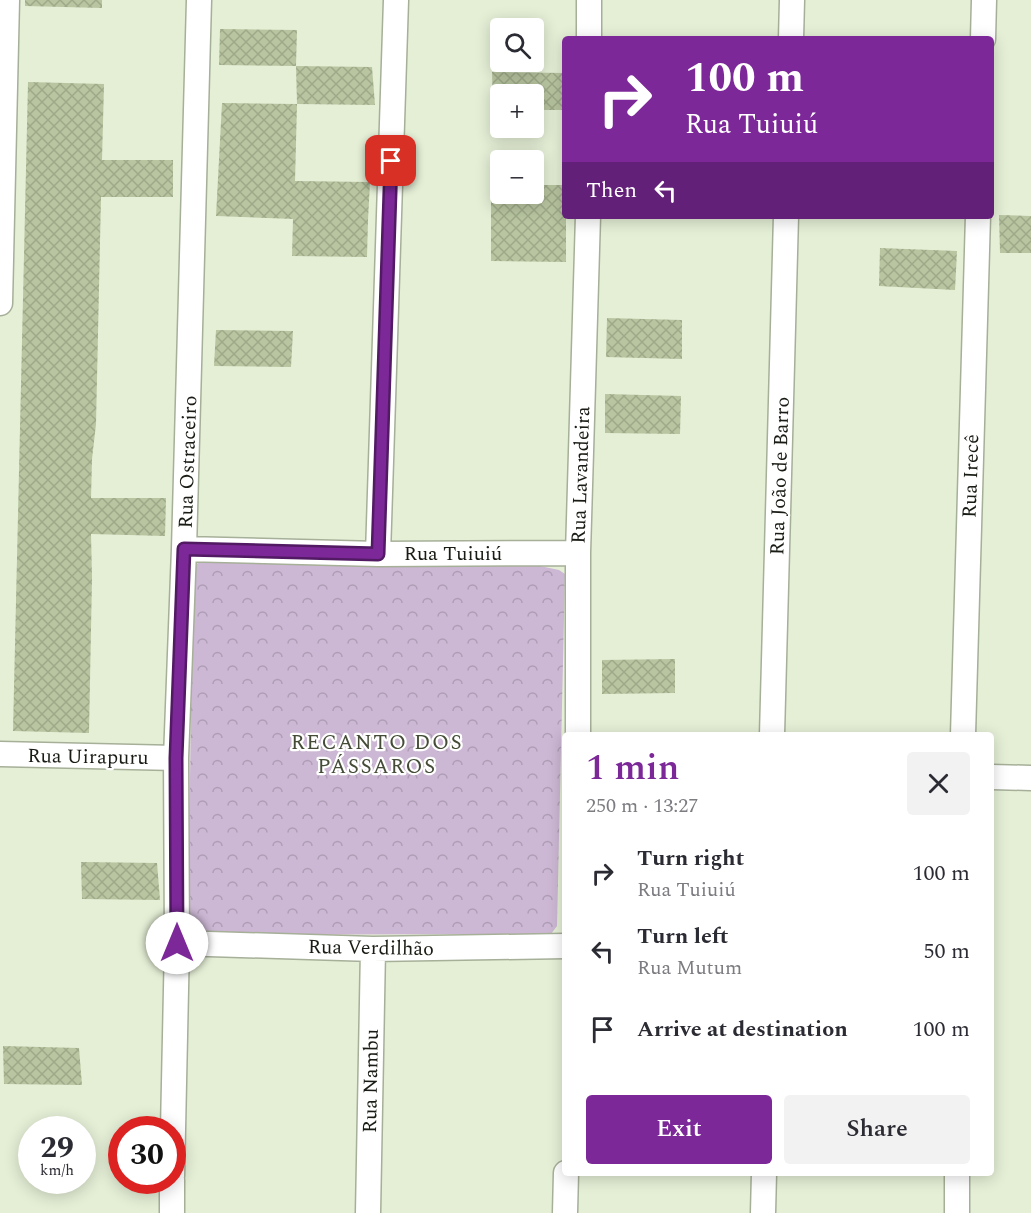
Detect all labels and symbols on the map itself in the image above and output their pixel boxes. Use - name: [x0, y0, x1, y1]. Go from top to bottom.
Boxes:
- pin: [365, 135, 416, 186]
- street label: Rua Ostraceiro: [171, 395, 205, 529]
- street label: Rua João de Barro: [762, 396, 798, 556]
- street label: Rua Lavandeira: [564, 405, 598, 544]
- street label: Rua Irecê: [955, 434, 987, 518]
- street label: Rua Tuiuiú: [404, 539, 502, 569]
- district label: RECANTO DOS PÁSSAROS: [291, 727, 463, 783]
- street label: Rua Uirapuru: [27, 741, 149, 773]
- position arrow: [145, 911, 209, 975]
- street label: Rua Verdilhão: [308, 932, 434, 964]
- street label: Rua Nambu: [355, 1029, 387, 1133]
- speed limit sign: 30: [108, 1116, 186, 1194]

